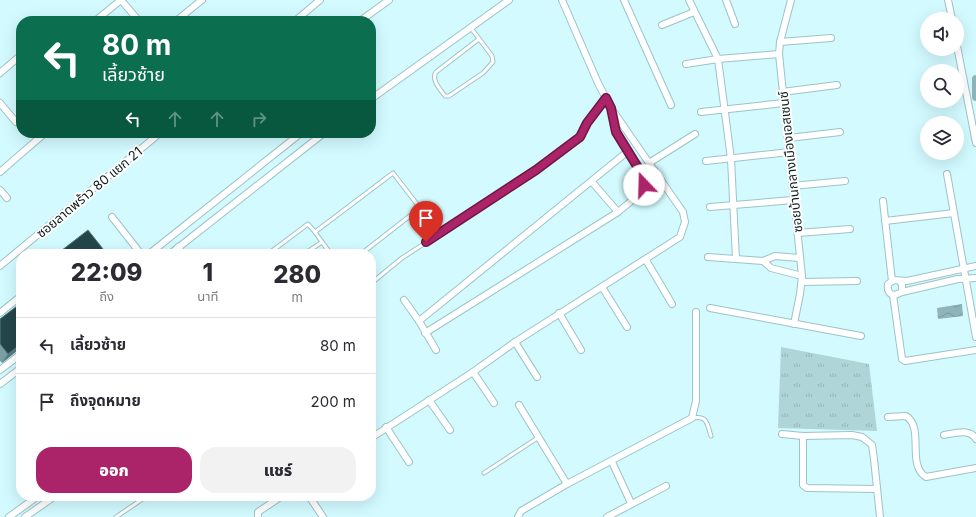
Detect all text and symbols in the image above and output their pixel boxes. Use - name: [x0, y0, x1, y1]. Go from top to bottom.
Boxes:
- map controls: [920, 12, 964, 160]
- button: sound: [920, 12, 964, 56]
- text: 80 m: [102, 28, 171, 62]
- icon: left: [36, 32, 88, 84]
- text: เลี้ยวซ้าย: [102, 64, 165, 85]
- button: search: [920, 64, 964, 108]
- street label: ซอยบ้านกลางเมืองเอสเซนซ์: [775, 90, 805, 233]
- icon: left: [122, 108, 144, 130]
- icon: ahead: [164, 108, 186, 130]
- icon: ahead: [206, 108, 228, 130]
- icon: right: [248, 108, 270, 130]
- button: layers: [920, 116, 964, 160]
- street label: ซอยลาดพร้าว 80 แยก 21: [33, 143, 145, 241]
- position arrow: [623, 164, 665, 206]
- pin: [409, 201, 443, 242]
- icon: arrive: [415, 207, 437, 229]
- text: 22:09: [71, 258, 142, 287]
- text: 1: [203, 258, 213, 287]
- text: 280: [273, 260, 321, 289]
- text: ถึง: [99, 288, 114, 304]
- text: นาที: [197, 288, 218, 304]
- text: m: [292, 289, 303, 305]
- icon: left: [36, 335, 58, 357]
- text: เลี้ยวซ้าย: [70, 335, 126, 354]
- text: 80 m: [320, 336, 356, 355]
- icon: arrive: [36, 391, 58, 413]
- text: ถึงจุดหมาย: [70, 391, 141, 410]
- text: 200 m: [311, 392, 356, 411]
- button: ออก: [36, 447, 192, 493]
- button: แชร์: [200, 447, 356, 493]

